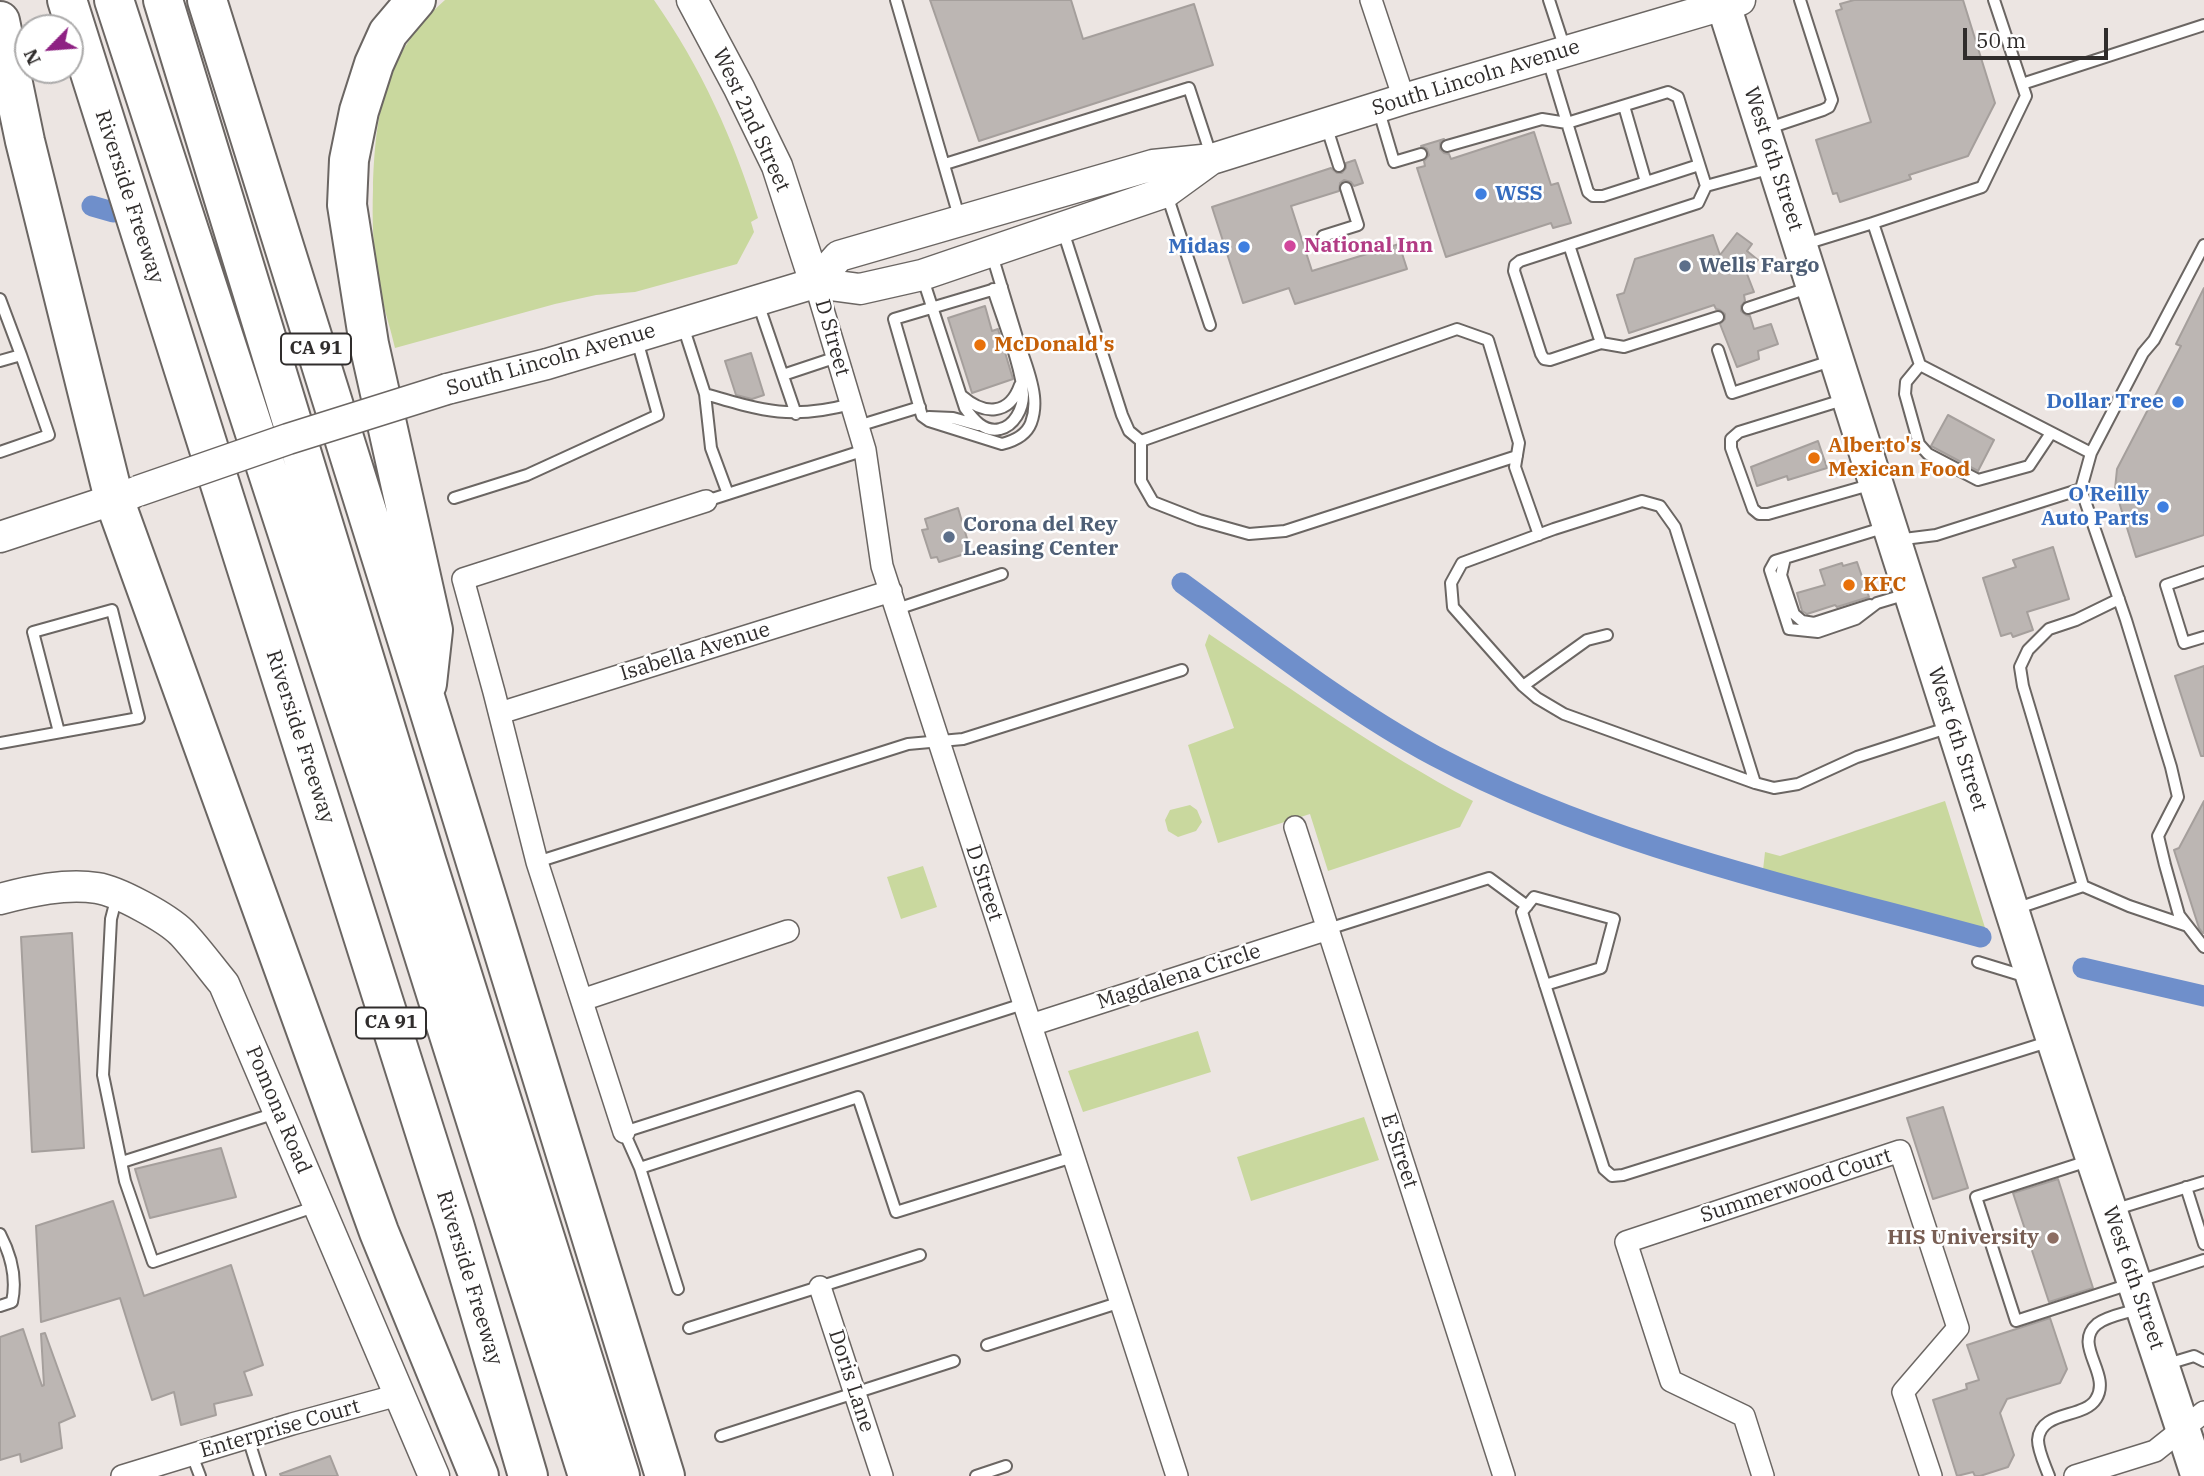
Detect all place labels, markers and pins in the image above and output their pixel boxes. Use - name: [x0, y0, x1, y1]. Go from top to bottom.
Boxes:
- place label: WSS: [1495, 181, 1543, 207]
- marker: WSS: [1473, 186, 1489, 202]
- place label: National Inn: [1304, 233, 1433, 259]
- place label: Midas: [1168, 234, 1230, 260]
- marker: National Inn: [1282, 238, 1298, 254]
- marker: Midas: [1236, 239, 1252, 255]
- place label: Wells Fargo: [1699, 253, 1820, 279]
- marker: Wells Fargo: [1677, 258, 1693, 274]
- place label: McDonald's: [994, 332, 1114, 358]
- marker: McDonald's: [972, 337, 988, 353]
- place label: Dollar Tree: [2046, 389, 2164, 415]
- marker: Dollar Tree: [2170, 394, 2186, 410]
- place label: Alberto's Mexican Food: [1828, 433, 1970, 483]
- marker: Alberto's Mexican Food: [1806, 450, 1822, 466]
- place label: O'Reilly Auto Parts: [2041, 482, 2149, 532]
- marker: O'Reilly Auto Parts: [2155, 499, 2171, 515]
- place label: Corona del Rey Leasing Center: [963, 512, 1118, 562]
- marker: Corona del Rey Leasing Center: [941, 529, 957, 545]
- place label: KFC: [1863, 572, 1906, 598]
- marker: KFC: [1841, 577, 1857, 593]
- place label: HIS University: [1887, 1225, 2039, 1251]
- marker: HIS University: [2045, 1230, 2061, 1246]

